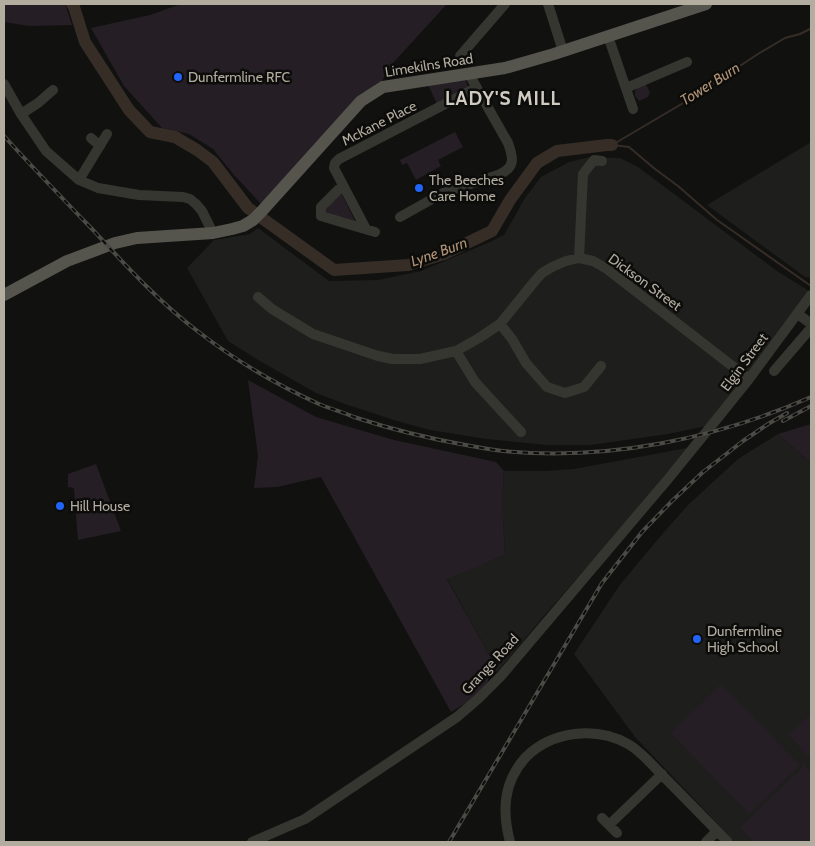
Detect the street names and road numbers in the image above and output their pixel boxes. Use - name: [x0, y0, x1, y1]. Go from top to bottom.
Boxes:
- street label: Limekilns Road: [384, 49, 474, 81]
- street label: McKane Place: [339, 96, 419, 150]
- street label: Dickson Street: [605, 249, 685, 315]
- street label: Elgin Street: [716, 329, 772, 395]
- street label: Grange Road: [458, 630, 522, 698]

